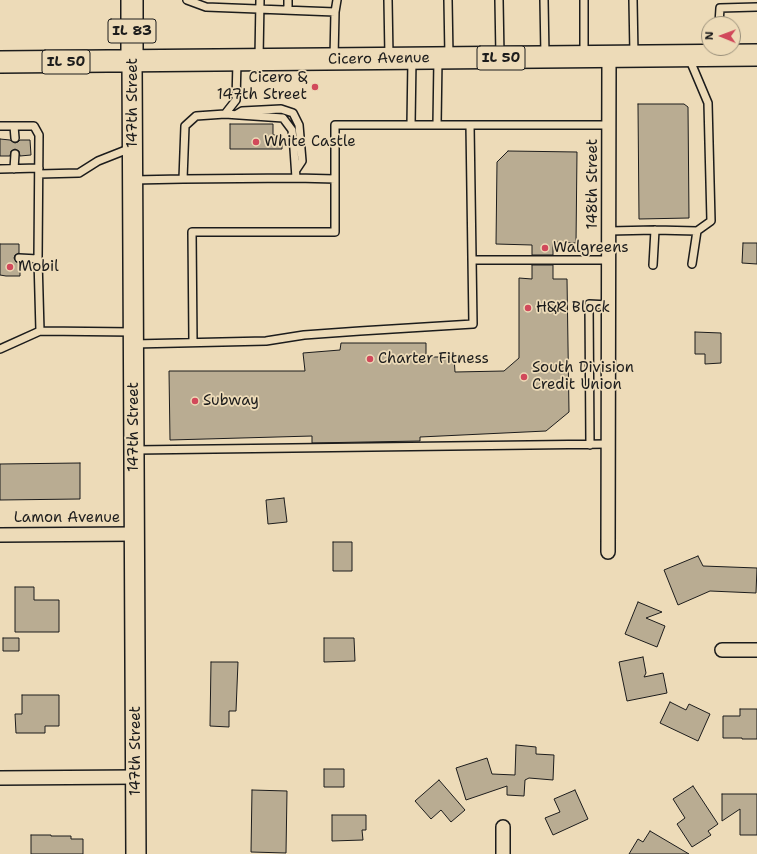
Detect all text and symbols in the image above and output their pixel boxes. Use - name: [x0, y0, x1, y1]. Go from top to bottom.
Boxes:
- north arrow: [701, 16, 741, 56]
- road number: IL 83: [108, 19, 156, 43]
- text: N: [702, 31, 717, 40]
- road number: IL 50: [477, 46, 525, 70]
- street label: Cicero Avenue: [328, 49, 430, 69]
- road number: IL 50: [42, 50, 90, 74]
- street label: 147th Street: [124, 58, 142, 148]
- place label: Cicero & 147th Street: [217, 69, 307, 104]
- marker: Cicero & 147th Street: [310, 82, 320, 92]
- place label: White Castle: [264, 133, 356, 151]
- marker: White Castle: [251, 137, 261, 147]
- street label: 148th Street: [584, 139, 602, 229]
- place label: Walgreens: [553, 239, 629, 257]
- marker: Walgreens: [540, 243, 550, 253]
- place label: Mobil: [18, 258, 59, 276]
- marker: Mobil: [5, 262, 15, 272]
- place label: H&R Block: [536, 299, 610, 317]
- marker: H&R Block: [523, 303, 533, 313]
- place label: Charter Fitness: [378, 350, 489, 368]
- marker: Charter Fitness: [365, 354, 375, 364]
- place label: South Division Credit Union: [532, 359, 634, 394]
- marker: South Division Credit Union: [519, 372, 529, 382]
- street label: 147th Street: [125, 382, 143, 472]
- place label: Subway: [203, 392, 259, 410]
- marker: Subway: [190, 396, 200, 406]
- street label: Lamon Avenue: [14, 509, 120, 527]
- street label: 147th Street: [127, 706, 145, 796]

